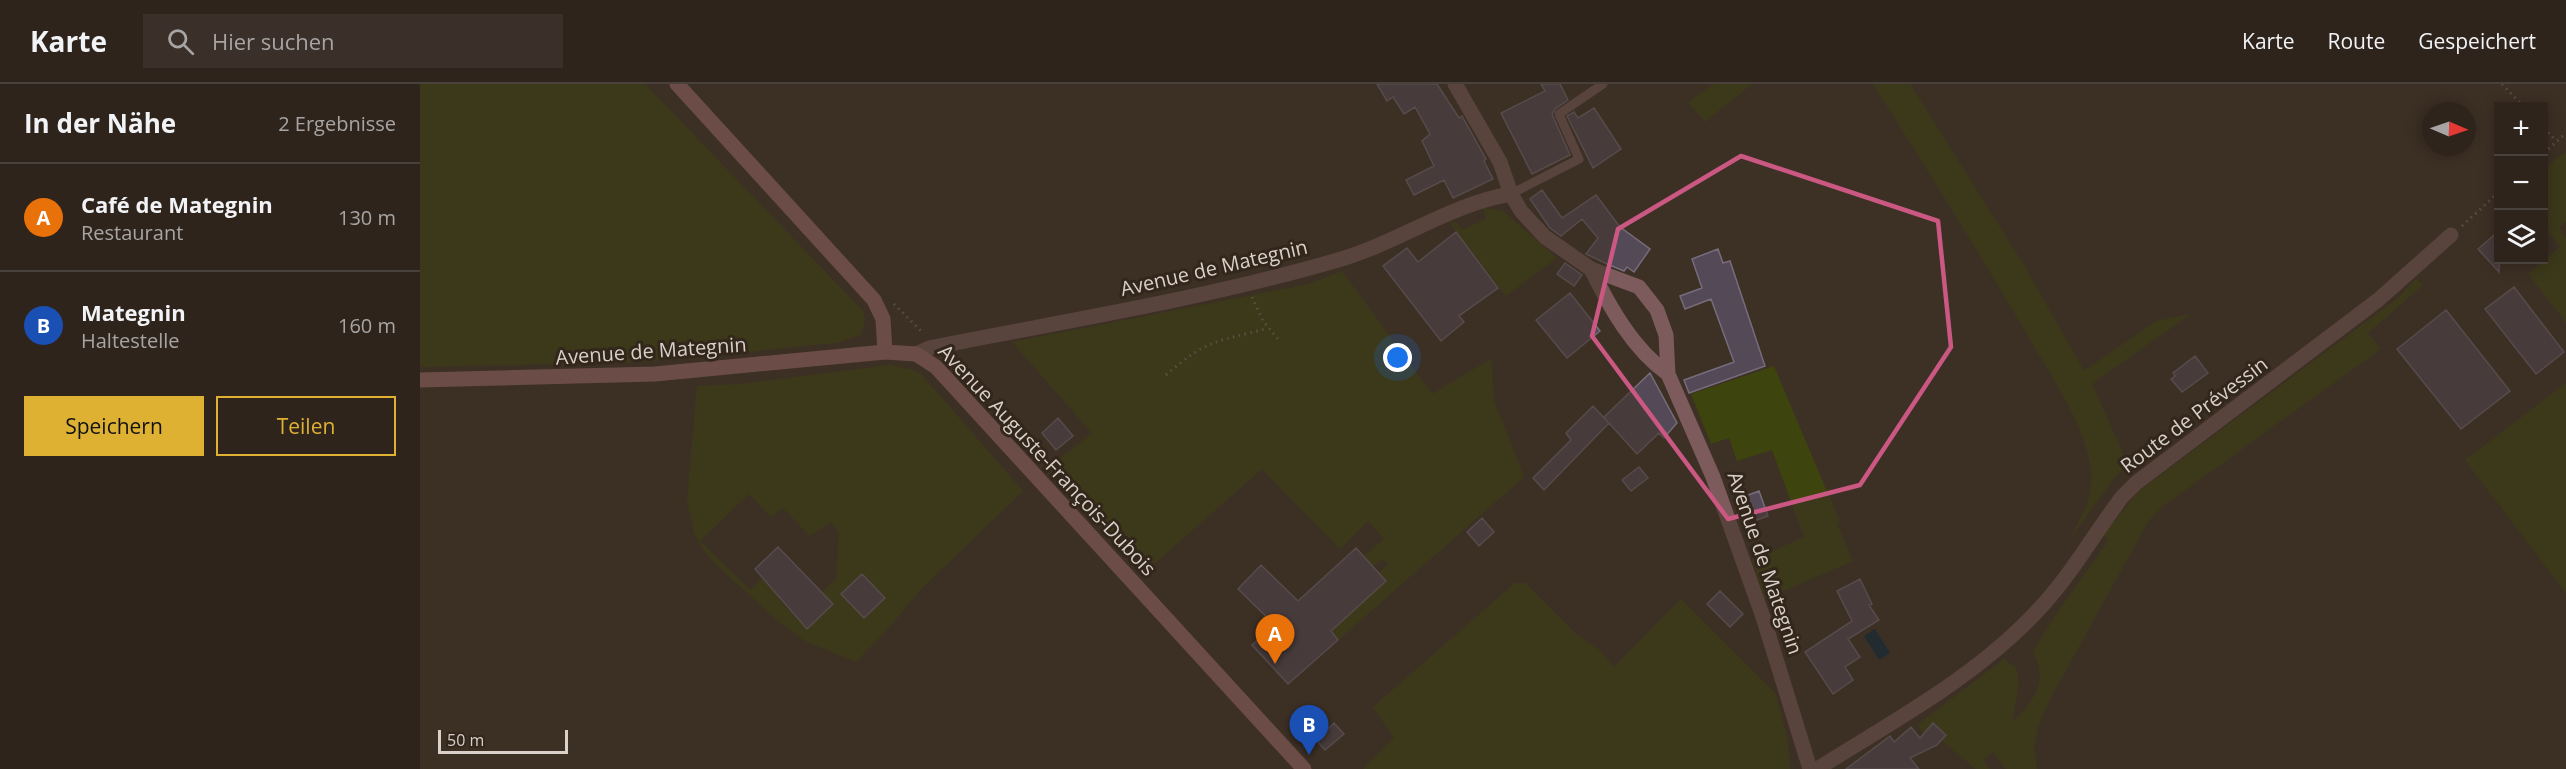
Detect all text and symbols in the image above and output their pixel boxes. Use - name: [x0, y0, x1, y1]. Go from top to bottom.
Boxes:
- search box: [143, 14, 563, 68]
- text: Karte: [30, 22, 107, 60]
- icon: search: [164, 25, 197, 58]
- text: Hier suchen: [212, 26, 335, 56]
- text: Karte: [2242, 27, 2294, 55]
- text: Route: [2327, 27, 2385, 55]
- text: Gespeichert: [2418, 27, 2536, 55]
- north arrow: [2422, 102, 2476, 156]
- map controls: [2494, 102, 2548, 264]
- button: +: [2494, 102, 2548, 156]
- text: In der Nähe: [24, 105, 176, 141]
- text: 2 Ergebnisse: [278, 110, 396, 137]
- button: −: [2494, 156, 2548, 210]
- text: Café de Mategnin: [81, 189, 273, 219]
- text: A: [37, 204, 50, 231]
- text: 130 m: [338, 204, 396, 231]
- button: layers: [2494, 210, 2548, 264]
- text: Restaurant: [81, 219, 183, 246]
- street label: Avenue de Mategnin: [1118, 233, 1310, 302]
- text: Mategnin: [81, 297, 186, 327]
- text: B: [37, 312, 50, 339]
- text: 160 m: [338, 312, 396, 339]
- text: Haltestelle: [81, 327, 180, 354]
- street label: Avenue de Mategnin: [555, 330, 747, 371]
- street label: Avenue Auguste-François-Dubois: [933, 338, 1162, 581]
- your location: [1383, 343, 1412, 372]
- street label: Route de Prévessin: [2115, 350, 2273, 479]
- button: Speichern: [24, 396, 204, 456]
- button: Teilen: [216, 396, 396, 456]
- street label: Avenue de Mategnin: [1722, 468, 1809, 658]
- pin: A: [1256, 614, 1294, 664]
- pin: B: [1290, 706, 1328, 755]
- scale bar: [438, 727, 568, 754]
- text: 50 m: [447, 729, 484, 751]

